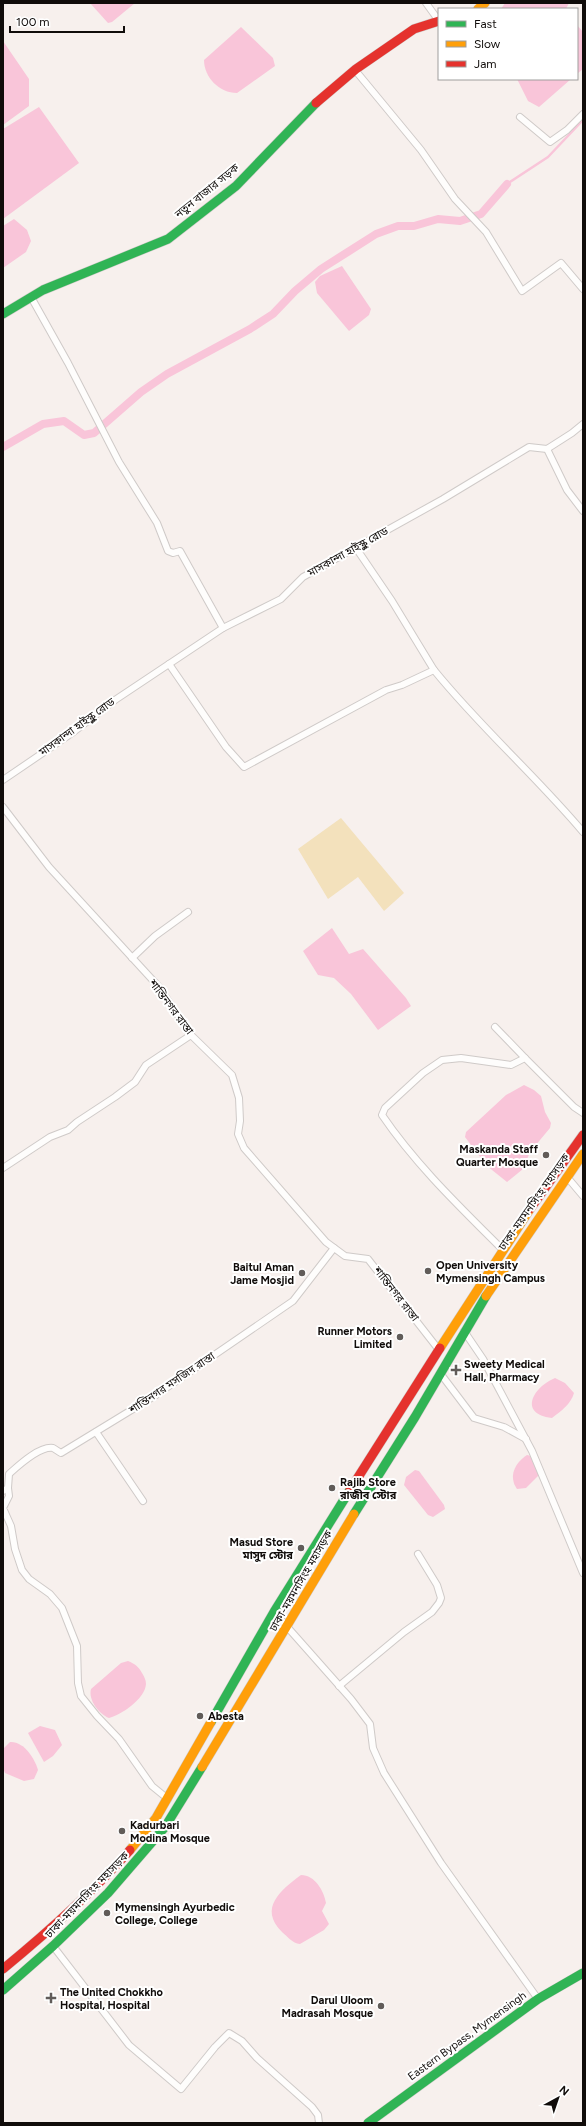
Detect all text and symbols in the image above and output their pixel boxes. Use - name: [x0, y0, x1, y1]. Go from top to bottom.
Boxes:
- scale bar: [10, 8, 124, 34]
- legend: [438, 8, 578, 80]
- text: 100 m: [16, 15, 50, 29]
- text: Fast: [474, 17, 497, 31]
- text: Slow: [474, 37, 501, 51]
- text: Jam: [474, 57, 497, 71]
- street label: নতুন বাজার সড়ক: [172, 161, 242, 221]
- street label: মাসকান্দা হাইস্কুল রোড: [305, 524, 391, 580]
- street label: মাসকান্দা হাইস্কুল রোড: [36, 695, 117, 759]
- street label: শান্তিনগর রাস্তা: [145, 976, 197, 1038]
- place label: Maskanda Staff Quarter Mosque: [456, 1143, 539, 1169]
- marker: Maskanda Staff Quarter Mosque: [541, 1150, 551, 1160]
- street label: ঢাকা-ময়মনসিংহ মহাসড়ক: [495, 1151, 572, 1253]
- place label: Open University Mymensingh Campus: [436, 1259, 545, 1285]
- place label: Baitul Aman Jame Mosjid: [230, 1261, 294, 1287]
- street label: শান্তিনগর রাস্তা: [370, 1263, 422, 1325]
- marker: Open University Mymensingh Campus: [423, 1266, 433, 1276]
- marker: Baitul Aman Jame Mosjid: [297, 1268, 307, 1278]
- place label: Runner Motors Limited: [317, 1325, 392, 1351]
- marker: Runner Motors Limited: [395, 1332, 405, 1342]
- street label: শান্তিনগর মসজিদ রাস্তা: [126, 1349, 218, 1417]
- place label: Sweety Medical Hall, Pharmacy: [464, 1358, 545, 1384]
- marker: Sweety Medical Hall, Pharmacy: [451, 1365, 461, 1375]
- place label: Rajib Store রাজীব স্টোর: [339, 1476, 397, 1502]
- marker: Rajib Store রাজীব স্টোর: [327, 1483, 337, 1493]
- street label: ঢাকা-ময়মনসিংহ মহাসড়ক: [266, 1528, 335, 1635]
- place label: Masud Store মাসুদ স্টোর: [230, 1536, 293, 1562]
- marker: Masud Store মাসুদ স্টোর: [296, 1543, 306, 1553]
- place label: Abesta: [208, 1710, 244, 1723]
- marker: Abesta: [195, 1711, 205, 1721]
- place label: Kadurbari Modina Mosque: [130, 1819, 210, 1845]
- marker: Kadurbari Modina Mosque: [117, 1826, 127, 1836]
- street label: ঢাকা-ময়মনসিংহ মহাসড়ক: [42, 1849, 132, 1941]
- place label: Mymensingh Ayurbedic College, College: [115, 1901, 235, 1927]
- marker: Mymensingh Ayurbedic College, College: [102, 1908, 112, 1918]
- place label: The United Chokkho Hospital, Hospital: [60, 1986, 164, 2012]
- street label: Eastern Bypass, Mymensingh: [405, 1989, 529, 2083]
- marker: The United Chokkho Hospital, Hospital: [45, 1992, 57, 2004]
- place label: Darul Uloom Madrasah Mosque: [281, 1994, 373, 2020]
- marker: Darul Uloom Madrasah Mosque: [376, 2001, 386, 2011]
- north arrow: [538, 2078, 578, 2118]
- text: N: [557, 2083, 572, 2098]

